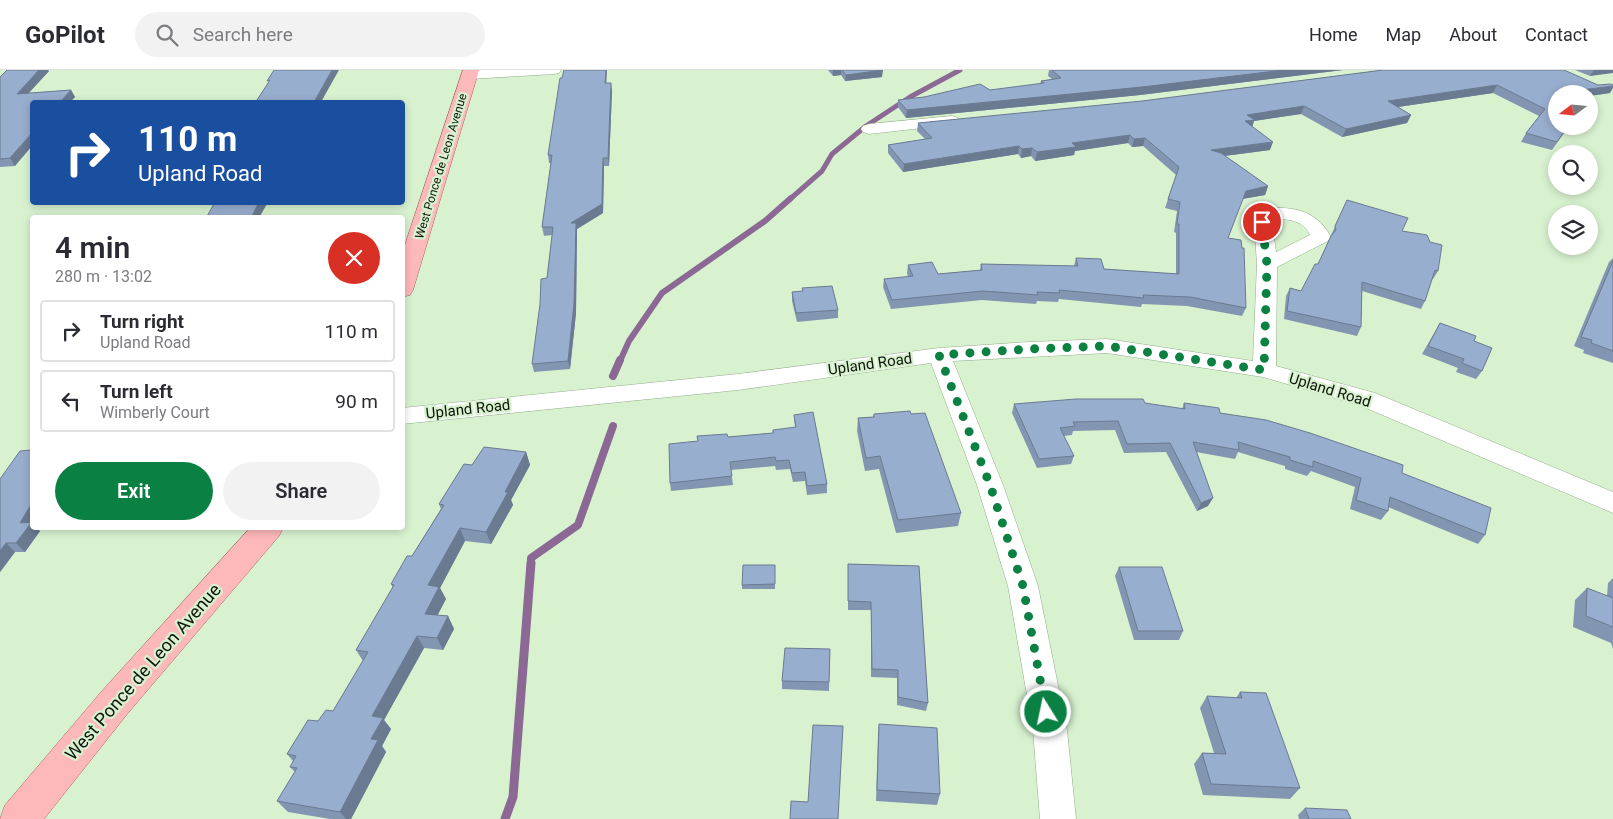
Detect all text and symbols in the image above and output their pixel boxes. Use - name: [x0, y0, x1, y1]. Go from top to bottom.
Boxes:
- search box: [135, 12, 485, 57]
- text: GoPilot: [25, 21, 105, 49]
- icon: search: [153, 21, 181, 49]
- text: Search here: [193, 23, 293, 46]
- text: Home: [1309, 24, 1358, 45]
- text: Map: [1386, 24, 1421, 45]
- text: About: [1449, 24, 1497, 45]
- text: Contact: [1525, 24, 1588, 45]
- north arrow: [1548, 85, 1598, 135]
- map controls: [1548, 85, 1598, 255]
- street label: West Ponce de Leon Avenue: [412, 92, 470, 240]
- text: 110 m: [138, 119, 237, 160]
- icon: right: [55, 120, 120, 185]
- button: search: [1548, 145, 1598, 195]
- text: Upland Road: [138, 161, 262, 186]
- pin: [1241, 201, 1283, 243]
- button: layers: [1548, 205, 1598, 255]
- icon: arrive: [1248, 208, 1276, 236]
- text: 4 min: [55, 230, 130, 265]
- button: close: [328, 232, 380, 284]
- text: 280 m · 13:02: [55, 267, 152, 286]
- text: Turn right: [100, 310, 184, 333]
- icon: right: [57, 317, 85, 345]
- text: 110 m: [325, 320, 378, 343]
- text: Upland Road: [100, 333, 191, 352]
- street label: Upland Road: [827, 349, 913, 379]
- street label: Upland Road: [1287, 369, 1373, 411]
- text: Turn left: [100, 380, 173, 403]
- icon: left: [57, 387, 85, 415]
- text: 90 m: [335, 390, 378, 413]
- street label: Upland Road: [425, 396, 511, 422]
- text: Wimberly Court: [100, 403, 210, 422]
- button: Exit: [55, 462, 213, 520]
- button: Share: [223, 462, 380, 520]
- street label: West Ponce de Leon Avenue: [60, 579, 225, 764]
- position arrow: [1019, 685, 1071, 737]

